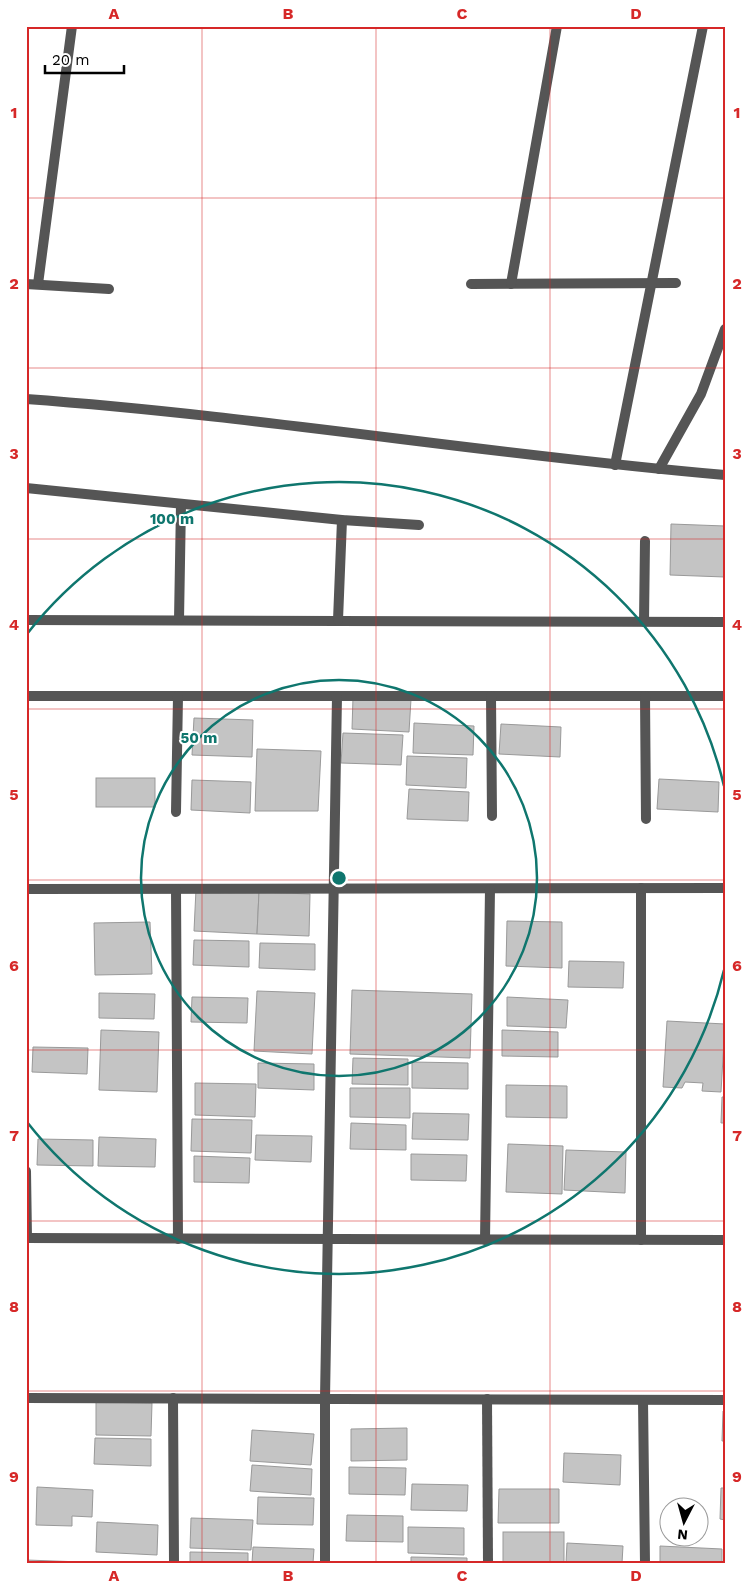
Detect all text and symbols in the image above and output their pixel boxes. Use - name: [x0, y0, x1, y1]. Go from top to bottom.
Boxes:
- text: A: [109, 4, 120, 23]
- text: B: [283, 4, 294, 23]
- text: C: [457, 4, 468, 23]
- text: D: [630, 4, 642, 23]
- scale bar: [45, 42, 124, 74]
- text: 20 m: [52, 51, 90, 69]
- text: 1: [11, 103, 17, 122]
- text: 1: [734, 103, 740, 122]
- text: 2: [9, 274, 19, 293]
- text: 2: [732, 274, 742, 293]
- text: 3: [9, 444, 19, 463]
- text: 3: [732, 444, 742, 463]
- text: 100 m: [150, 510, 194, 528]
- text: 4: [9, 615, 19, 634]
- text: 4: [732, 615, 742, 634]
- text: 50 m: [181, 729, 217, 747]
- text: 5: [9, 785, 19, 804]
- text: 5: [732, 785, 742, 804]
- centre of rings: [330, 869, 348, 887]
- text: 6: [9, 956, 19, 975]
- text: 6: [732, 956, 742, 975]
- text: 7: [9, 1126, 19, 1145]
- text: 7: [732, 1126, 742, 1145]
- text: 8: [9, 1297, 19, 1316]
- text: 8: [732, 1297, 742, 1316]
- text: 9: [9, 1467, 19, 1486]
- text: 9: [732, 1467, 742, 1486]
- north arrow: [658, 1496, 708, 1546]
- text: N: [677, 1526, 689, 1543]
- text: A: [109, 1566, 120, 1585]
- text: B: [283, 1566, 294, 1585]
- text: C: [457, 1566, 468, 1585]
- text: D: [630, 1566, 642, 1585]

